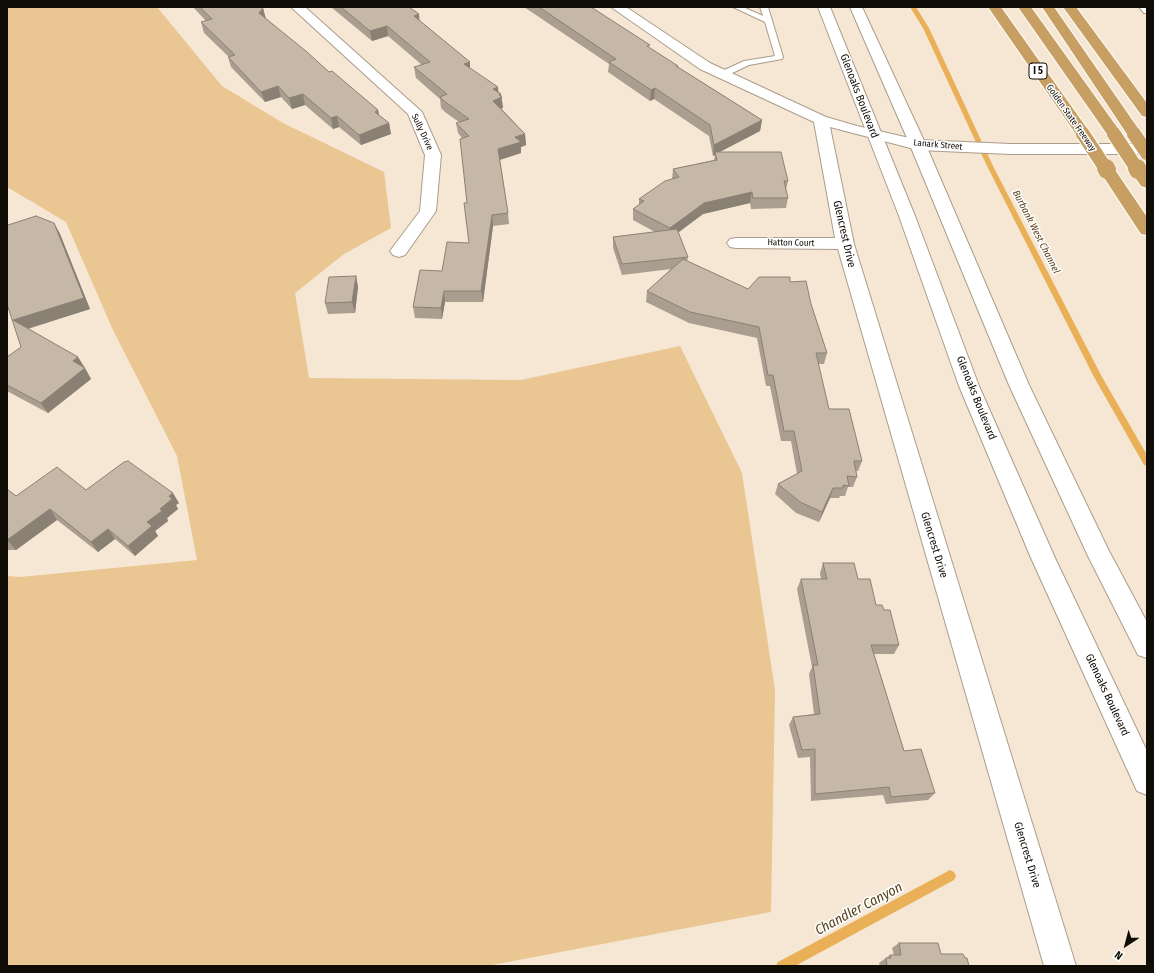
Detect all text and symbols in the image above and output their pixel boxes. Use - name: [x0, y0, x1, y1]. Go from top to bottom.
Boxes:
- street label: Glenoaks Boulevard: [837, 52, 881, 140]
- road number: I 5: [1029, 63, 1047, 79]
- street label: Golden State Freeway: [1044, 83, 1098, 153]
- street label: Sully Drive: [409, 112, 435, 152]
- street label: Lanark Street: [913, 137, 963, 153]
- water label: Burbank West Channel: [1010, 188, 1062, 276]
- street label: Glencrest Drive: [830, 199, 858, 269]
- street label: Hatton Court: [767, 237, 815, 249]
- street label: Glenoaks Boulevard: [953, 354, 999, 442]
- street label: Glencrest Drive: [918, 510, 950, 580]
- street label: Glenoaks Boulevard: [1082, 652, 1132, 738]
- street label: Glencrest Drive: [1011, 820, 1043, 890]
- water label: Chandler Canyon: [812, 879, 906, 939]
- north arrow: [1106, 925, 1146, 965]
- text: N: [1112, 948, 1125, 962]

